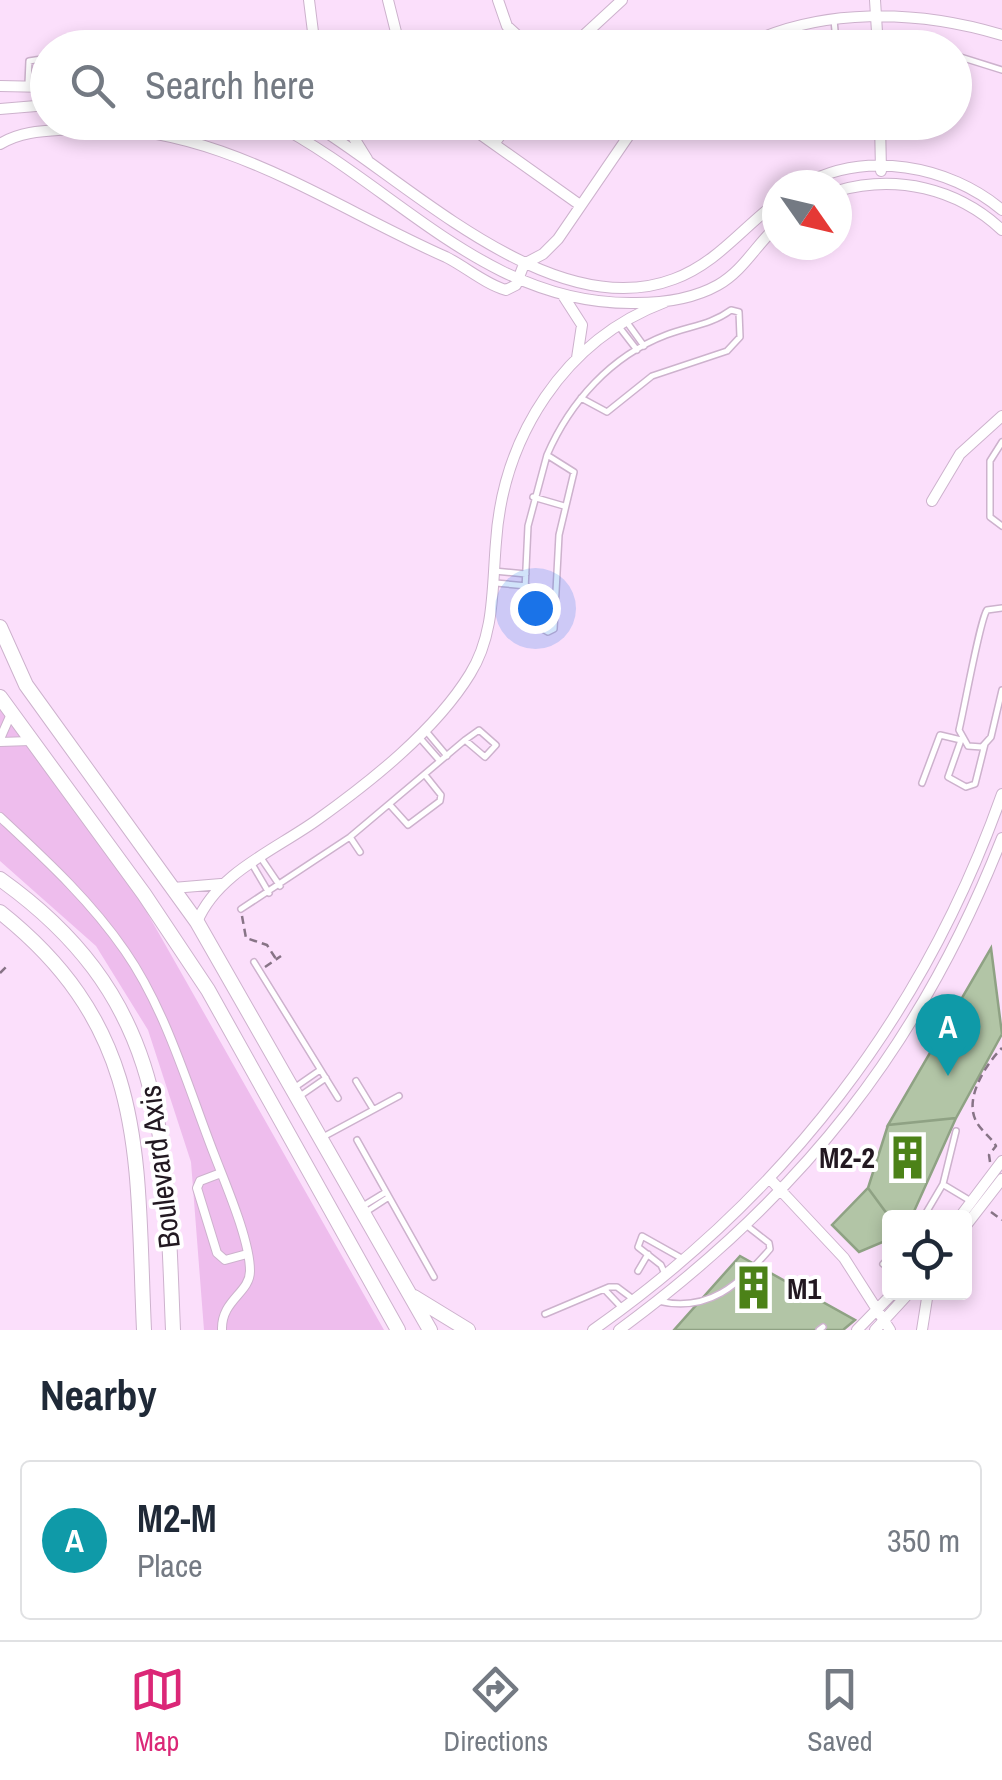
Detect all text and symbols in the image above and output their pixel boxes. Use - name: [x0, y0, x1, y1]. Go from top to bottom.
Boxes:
- search box: [30, 30, 972, 140]
- icon: search: [65, 58, 120, 113]
- text: Search here: [145, 60, 315, 111]
- north arrow: [762, 170, 852, 260]
- your location: [510, 583, 561, 634]
- pin: A: [916, 994, 980, 1076]
- street label: Boulevard Axis: [129, 1083, 189, 1251]
- building icon: M2-2: [884, 1133, 932, 1181]
- place label: M2-2: [819, 1137, 875, 1177]
- map controls: [882, 1210, 972, 1300]
- button: locate: [882, 1210, 972, 1300]
- building icon: M1: [730, 1264, 778, 1312]
- place label: M1: [787, 1268, 821, 1308]
- text: Nearby: [40, 1367, 157, 1423]
- text: M2-M: [137, 1493, 217, 1544]
- text: A: [65, 1519, 84, 1562]
- text: 350 m: [887, 1519, 960, 1562]
- text: Place: [137, 1544, 203, 1587]
- tab: Map: [130, 1662, 185, 1760]
- tab: Directions: [444, 1662, 548, 1760]
- tab: Saved: [807, 1662, 872, 1760]

